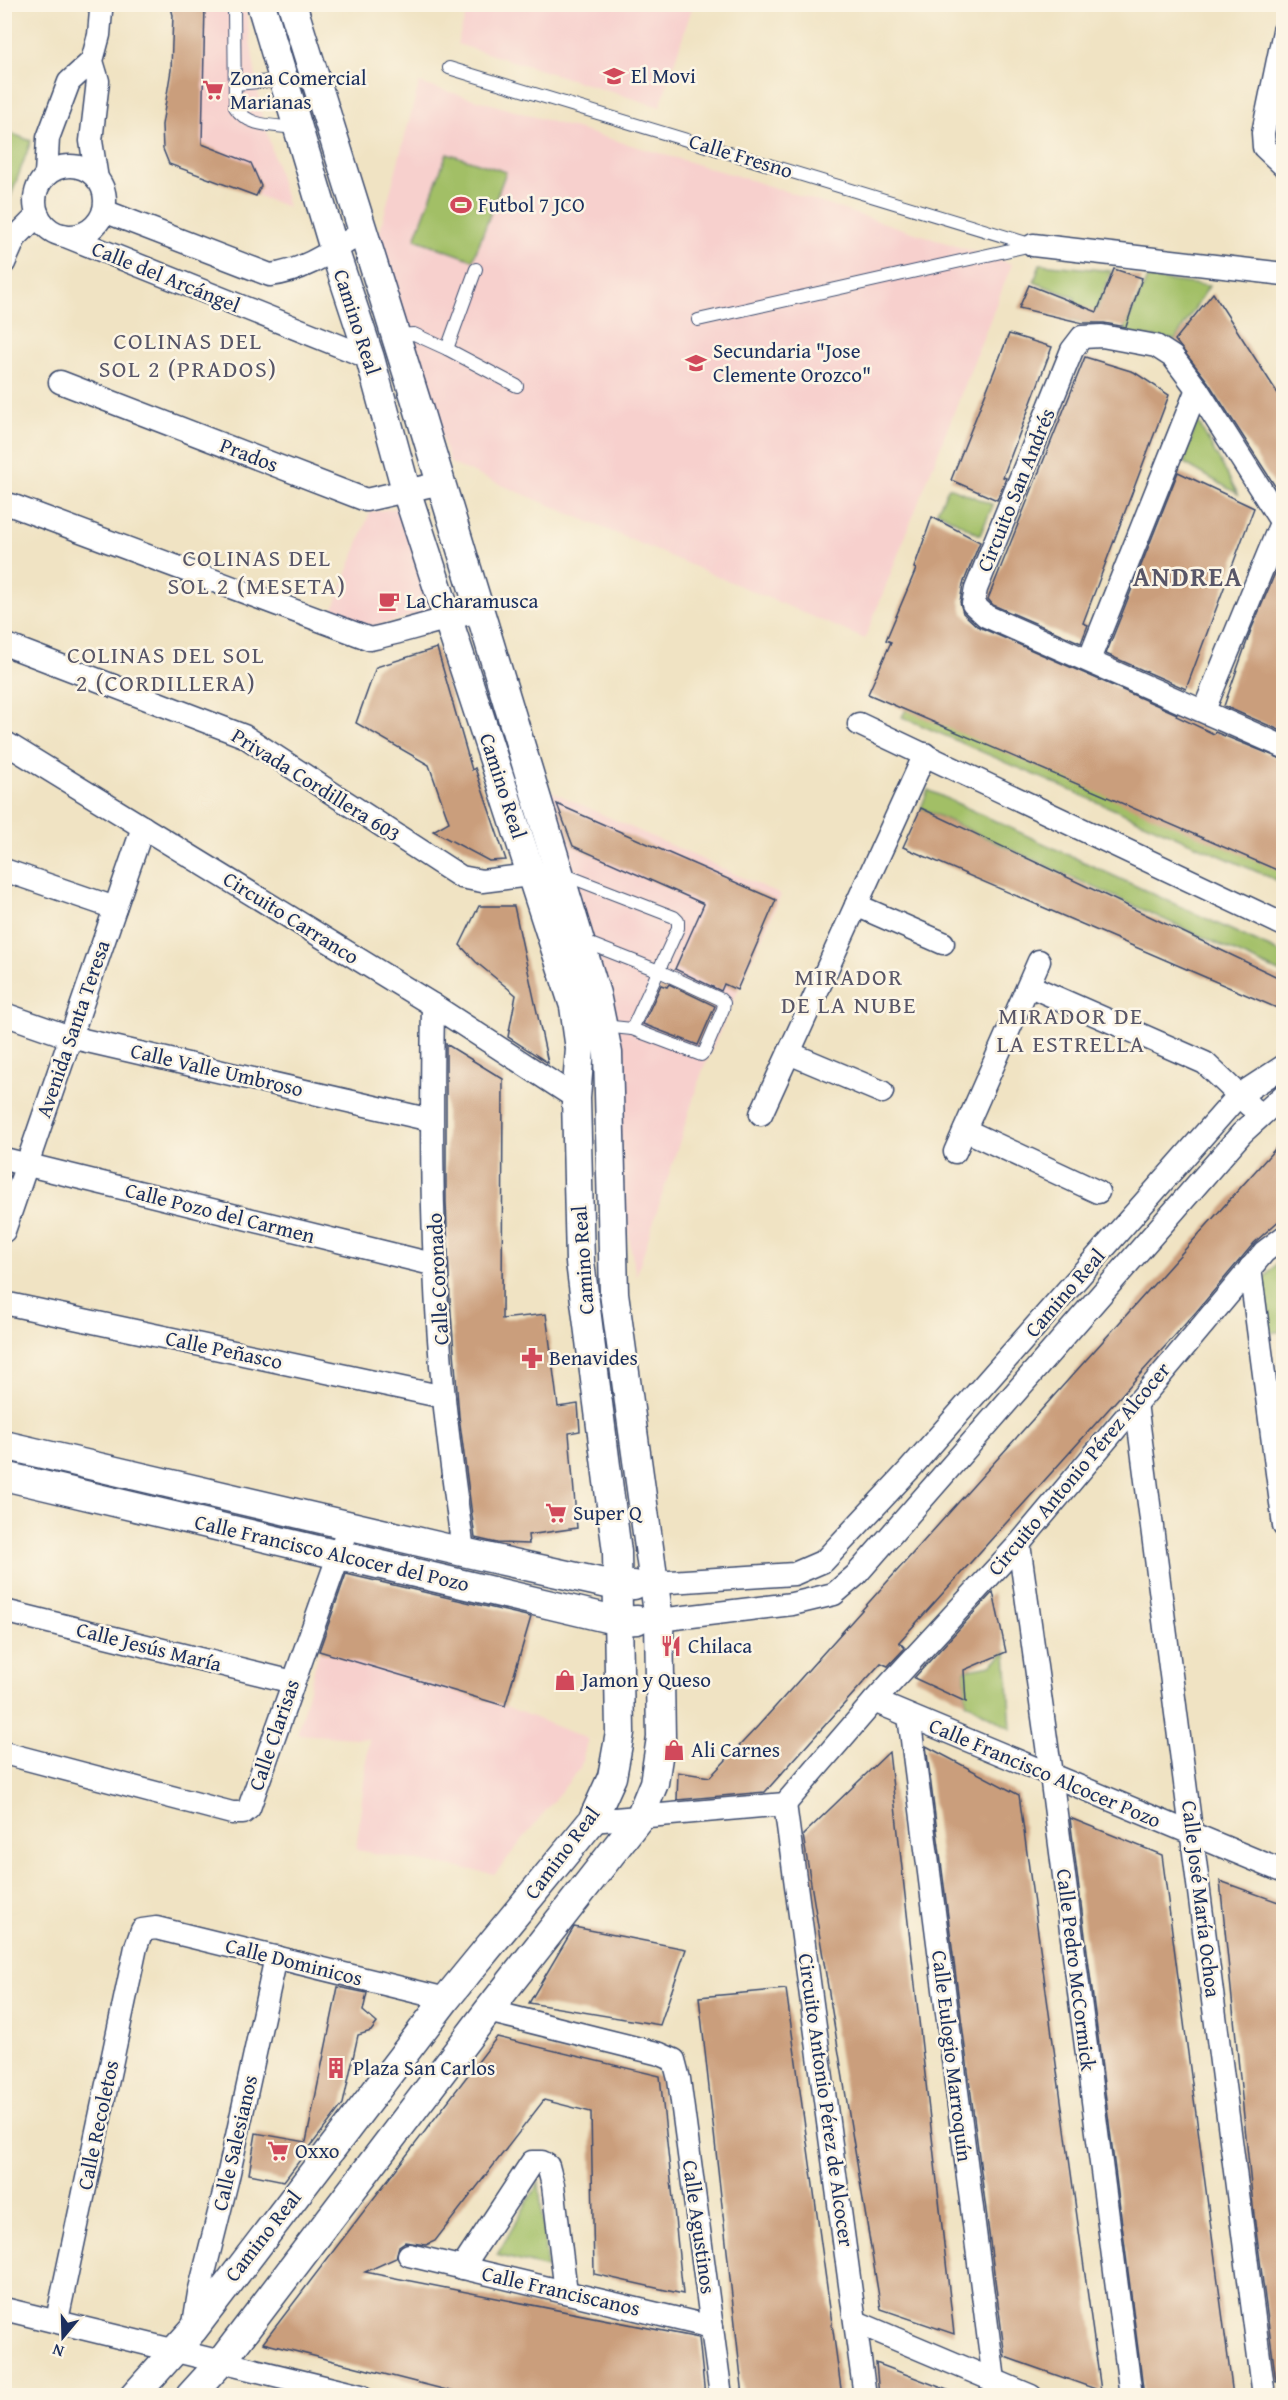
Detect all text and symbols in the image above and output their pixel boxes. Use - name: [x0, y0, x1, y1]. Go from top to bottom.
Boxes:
- place label: El Movi: [631, 60, 696, 91]
- place label: Zona Comercial Marianas: [230, 62, 367, 117]
- school or university icon: El Movi: [602, 64, 626, 88]
- supermarket icon: Zona Comercial Marianas: [201, 78, 225, 102]
- street label: Calle Fresno: [686, 125, 797, 186]
- place label: Futbol 7 JCO: [478, 189, 585, 220]
- sports icon: Futbol 7 JCO: [449, 193, 473, 217]
- street label: Calle del Arcángel: [87, 233, 245, 320]
- street label: Camino Real: [326, 265, 389, 379]
- district label: COLINAS DEL SOL 2 (PRADOS): [99, 323, 277, 386]
- place label: Secundaria "Jose Clemente Orozco": [713, 335, 871, 390]
- school or university icon: Secundaria "Jose Clemente Orozco": [684, 351, 708, 375]
- street label: Circuito San Andrés: [969, 403, 1063, 576]
- street label: Prados: [216, 429, 283, 480]
- district label: COLINAS DEL SOL 2 (MESETA): [168, 540, 346, 603]
- district label: ANDREA: [1133, 556, 1243, 596]
- place label: La Charamusca: [406, 585, 538, 616]
- cafe icon: La Charamusca: [377, 589, 401, 613]
- district label: COLINAS DEL SOL 2 (CORDILLERA): [67, 637, 265, 700]
- street label: Privada Cordillera 603: [226, 720, 407, 849]
- street label: Camino Real: [472, 729, 535, 843]
- street label: Circuito Carranco: [217, 863, 365, 972]
- street label: Avenida Santa Teresa: [28, 936, 118, 1122]
- district label: MIRADOR DE LA NUBE: [781, 959, 917, 1022]
- district label: MIRADOR DE LA ESTRELLA: [996, 998, 1146, 1061]
- street label: Calle Valle Umbroso: [128, 1035, 306, 1104]
- street label: Calle Pozo del Carmen: [122, 1174, 318, 1251]
- street label: Camino Real: [563, 1204, 602, 1316]
- street label: Calle Coronado: [419, 1212, 456, 1346]
- street label: Camino Real: [1017, 1241, 1112, 1344]
- street label: Calle Peñasco: [163, 1322, 285, 1377]
- place label: Benavides: [549, 1342, 638, 1373]
- pharmacy icon: Benavides: [520, 1346, 544, 1370]
- street label: Circuito Antonio Pérez Alcocer: [980, 1355, 1178, 1582]
- place label: Super Q: [573, 1497, 643, 1528]
- supermarket icon: Super Q: [544, 1501, 568, 1525]
- street label: Calle Francisco Alcocer del Pozo: [192, 1506, 472, 1599]
- street label: Calle Jesús María: [73, 1614, 225, 1680]
- place label: Chilaca: [688, 1630, 752, 1661]
- restaurant icon: Chilaca: [659, 1634, 683, 1658]
- place label: Jamon y Queso: [579, 1664, 711, 1695]
- shop icon: Jamon y Queso: [553, 1668, 577, 1692]
- street label: Calle Clarisas: [240, 1675, 307, 1795]
- street label: Calle Francisco Alcocer Pozo: [924, 1710, 1166, 1835]
- place label: Ali Carnes: [691, 1734, 780, 1765]
- shop icon: Ali Carnes: [662, 1738, 686, 1762]
- street label: Calle José María Ochoa: [1174, 1799, 1229, 1999]
- street label: Camino Real: [516, 1800, 607, 1906]
- street label: Calle Pedro McCormick: [1049, 1867, 1104, 2073]
- street label: Calle Dominicos: [222, 1930, 366, 1994]
- street label: Calle Eulogio Marroquín: [924, 1948, 981, 2164]
- street label: Circuito Antonio Pérez de Alcocer: [791, 1951, 862, 2249]
- place label: Plaza San Carlos: [353, 2052, 495, 2083]
- building icon: Plaza San Carlos: [324, 2056, 348, 2080]
- street label: Calle Recoletos: [69, 2057, 126, 2193]
- street label: Calle Salesianos: [204, 2072, 265, 2214]
- place label: Oxxo: [295, 2135, 339, 2166]
- supermarket icon: Oxxo: [266, 2139, 290, 2163]
- street label: Calle Agustinos: [675, 2158, 724, 2296]
- street label: Camino Real: [217, 2183, 309, 2288]
- street label: Calle Franciscanos: [479, 2257, 643, 2324]
- north arrow: [33, 2307, 93, 2367]
- text: N: [49, 2338, 67, 2364]

